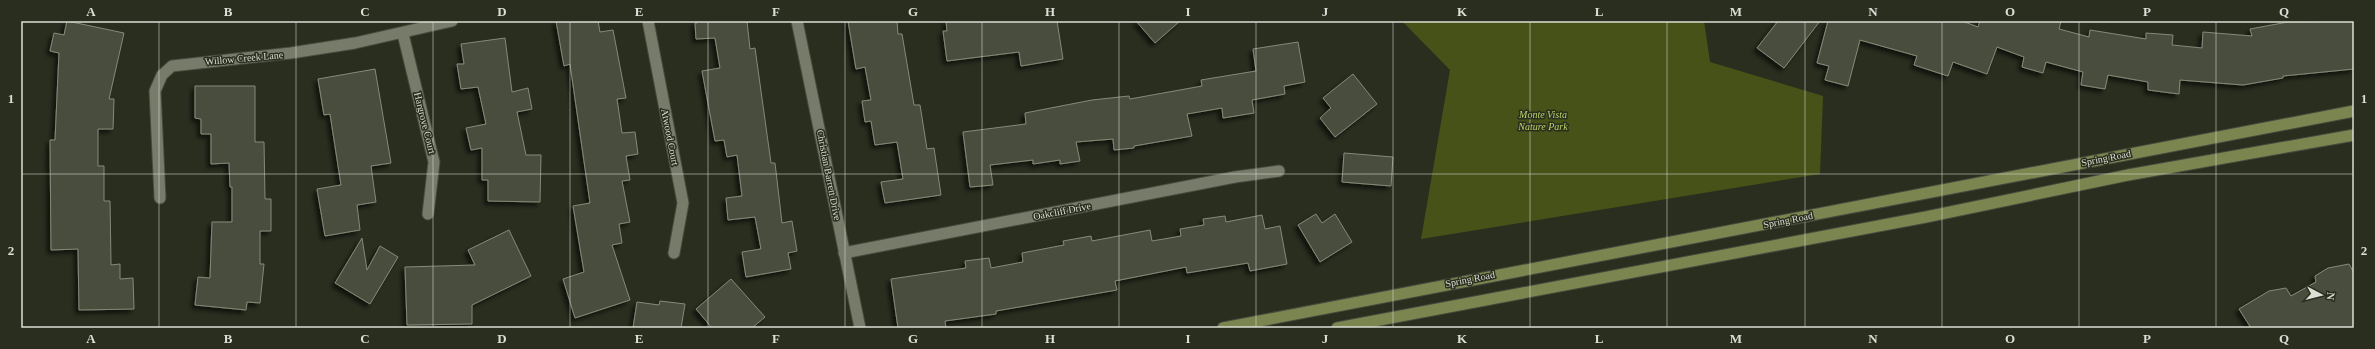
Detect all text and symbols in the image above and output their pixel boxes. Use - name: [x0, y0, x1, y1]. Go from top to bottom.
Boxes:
- text: A: [86, 4, 96, 19]
- text: B: [224, 4, 233, 19]
- text: C: [360, 4, 370, 19]
- text: D: [497, 4, 507, 19]
- text: E: [635, 4, 643, 19]
- text: F: [772, 4, 780, 19]
- text: G: [908, 4, 918, 19]
- text: H: [1045, 4, 1055, 19]
- text: I: [1185, 4, 1191, 19]
- text: J: [1322, 4, 1329, 19]
- text: K: [1457, 4, 1468, 19]
- text: L: [1595, 4, 1604, 19]
- text: M: [1730, 4, 1742, 19]
- text: N: [1868, 4, 1878, 19]
- text: O: [2005, 4, 2015, 19]
- text: P: [2143, 4, 2151, 19]
- text: Q: [2279, 4, 2289, 19]
- street label: Willow Creek Lane: [204, 49, 284, 67]
- text: 1: [8, 91, 14, 106]
- street label: Hargrove Court: [412, 91, 438, 155]
- text: 1: [2361, 91, 2367, 106]
- street label: Atwood Court: [659, 108, 681, 166]
- park label: Monte Vista Nature Park: [1517, 109, 1568, 132]
- street label: Christian Barrett Drive: [815, 129, 843, 222]
- street label: Spring Road: [2080, 148, 2132, 168]
- street label: Oakcliff Drive: [1032, 200, 1092, 222]
- street label: Spring Road: [1762, 210, 1814, 230]
- text: 2: [8, 243, 14, 258]
- text: 2: [2361, 243, 2367, 258]
- street label: Spring Road: [1444, 269, 1496, 289]
- north arrow: [2301, 275, 2341, 315]
- text: N: [2324, 292, 2337, 301]
- text: A: [86, 331, 96, 346]
- text: B: [224, 331, 233, 346]
- text: C: [360, 331, 370, 346]
- text: D: [497, 331, 507, 346]
- text: E: [635, 331, 643, 346]
- text: F: [772, 331, 780, 346]
- text: G: [908, 331, 918, 346]
- text: H: [1045, 331, 1055, 346]
- text: I: [1185, 331, 1191, 346]
- text: J: [1322, 331, 1329, 346]
- text: K: [1457, 331, 1468, 346]
- text: L: [1595, 331, 1604, 346]
- text: M: [1730, 331, 1742, 346]
- text: N: [1868, 331, 1878, 346]
- text: O: [2005, 331, 2015, 346]
- text: P: [2143, 331, 2151, 346]
- text: Q: [2279, 331, 2289, 346]

